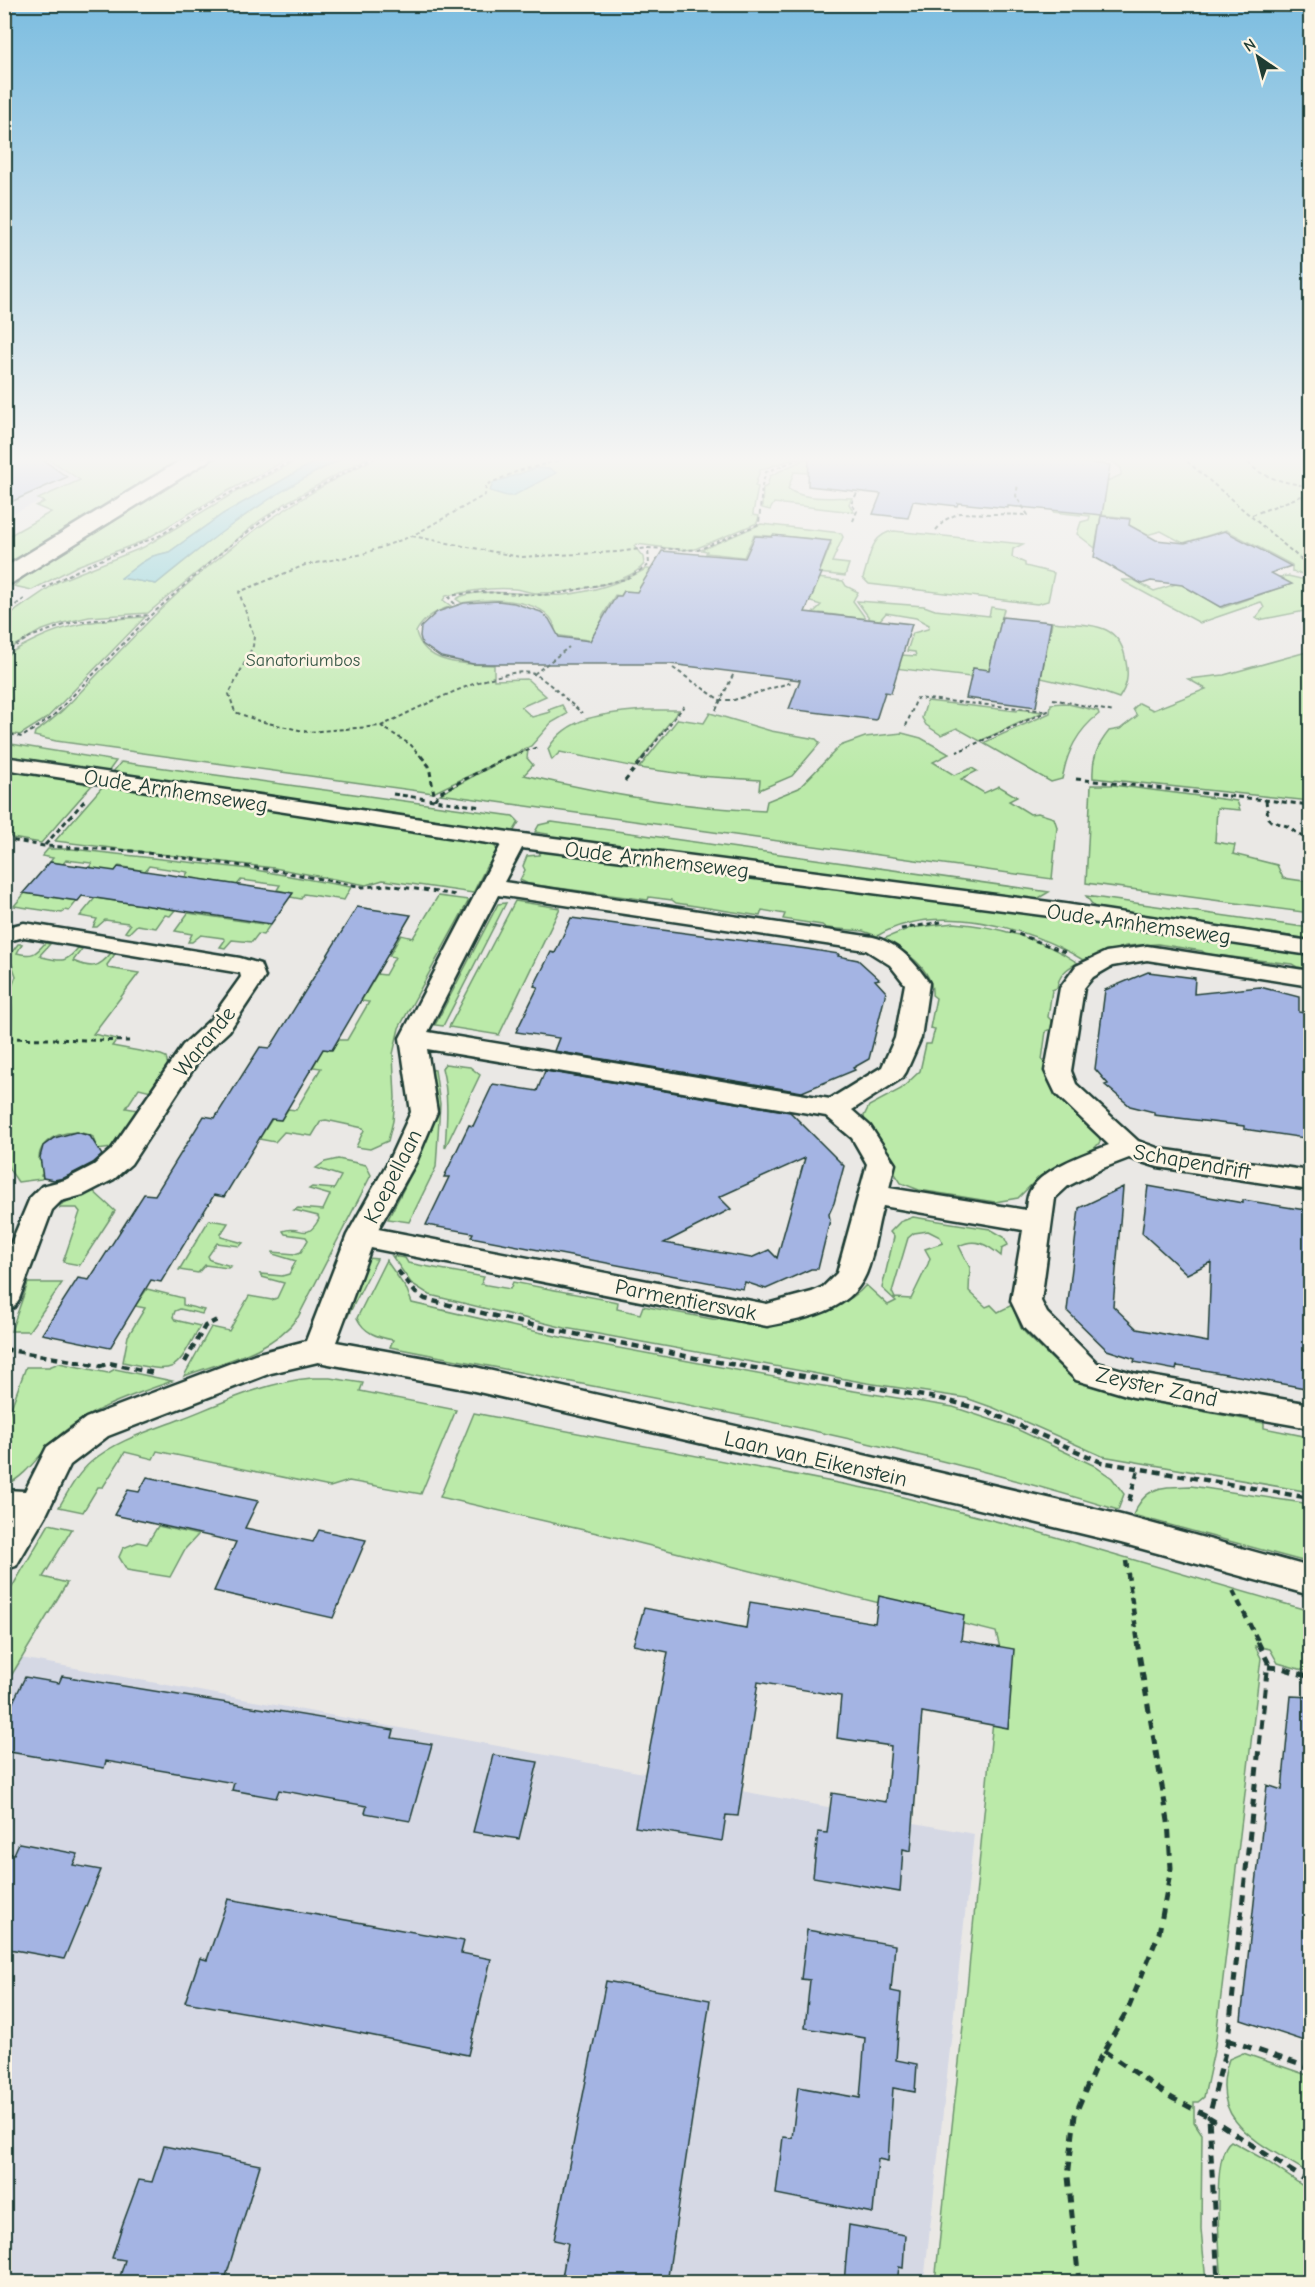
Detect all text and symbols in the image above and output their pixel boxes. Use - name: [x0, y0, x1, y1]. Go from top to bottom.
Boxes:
- north arrow: [1228, 27, 1288, 87]
- text: N: [1241, 35, 1259, 56]
- park label: Sanatoriumbos: [246, 650, 360, 671]
- street label: Oude Arnhemseweg: [82, 764, 270, 818]
- street label: Oude Arnhemseweg: [563, 836, 751, 884]
- street label: Oude Arnhemseweg: [1045, 898, 1233, 950]
- street label: Warande: [168, 1001, 241, 1082]
- street label: Koepellaan: [358, 1125, 428, 1228]
- street label: Schapendrift: [1131, 1139, 1253, 1185]
- street label: Parmentiersvak: [613, 1273, 759, 1327]
- street label: Zeyster Zand: [1094, 1361, 1220, 1413]
- street label: Laan van Eikenstein: [722, 1425, 910, 1493]

